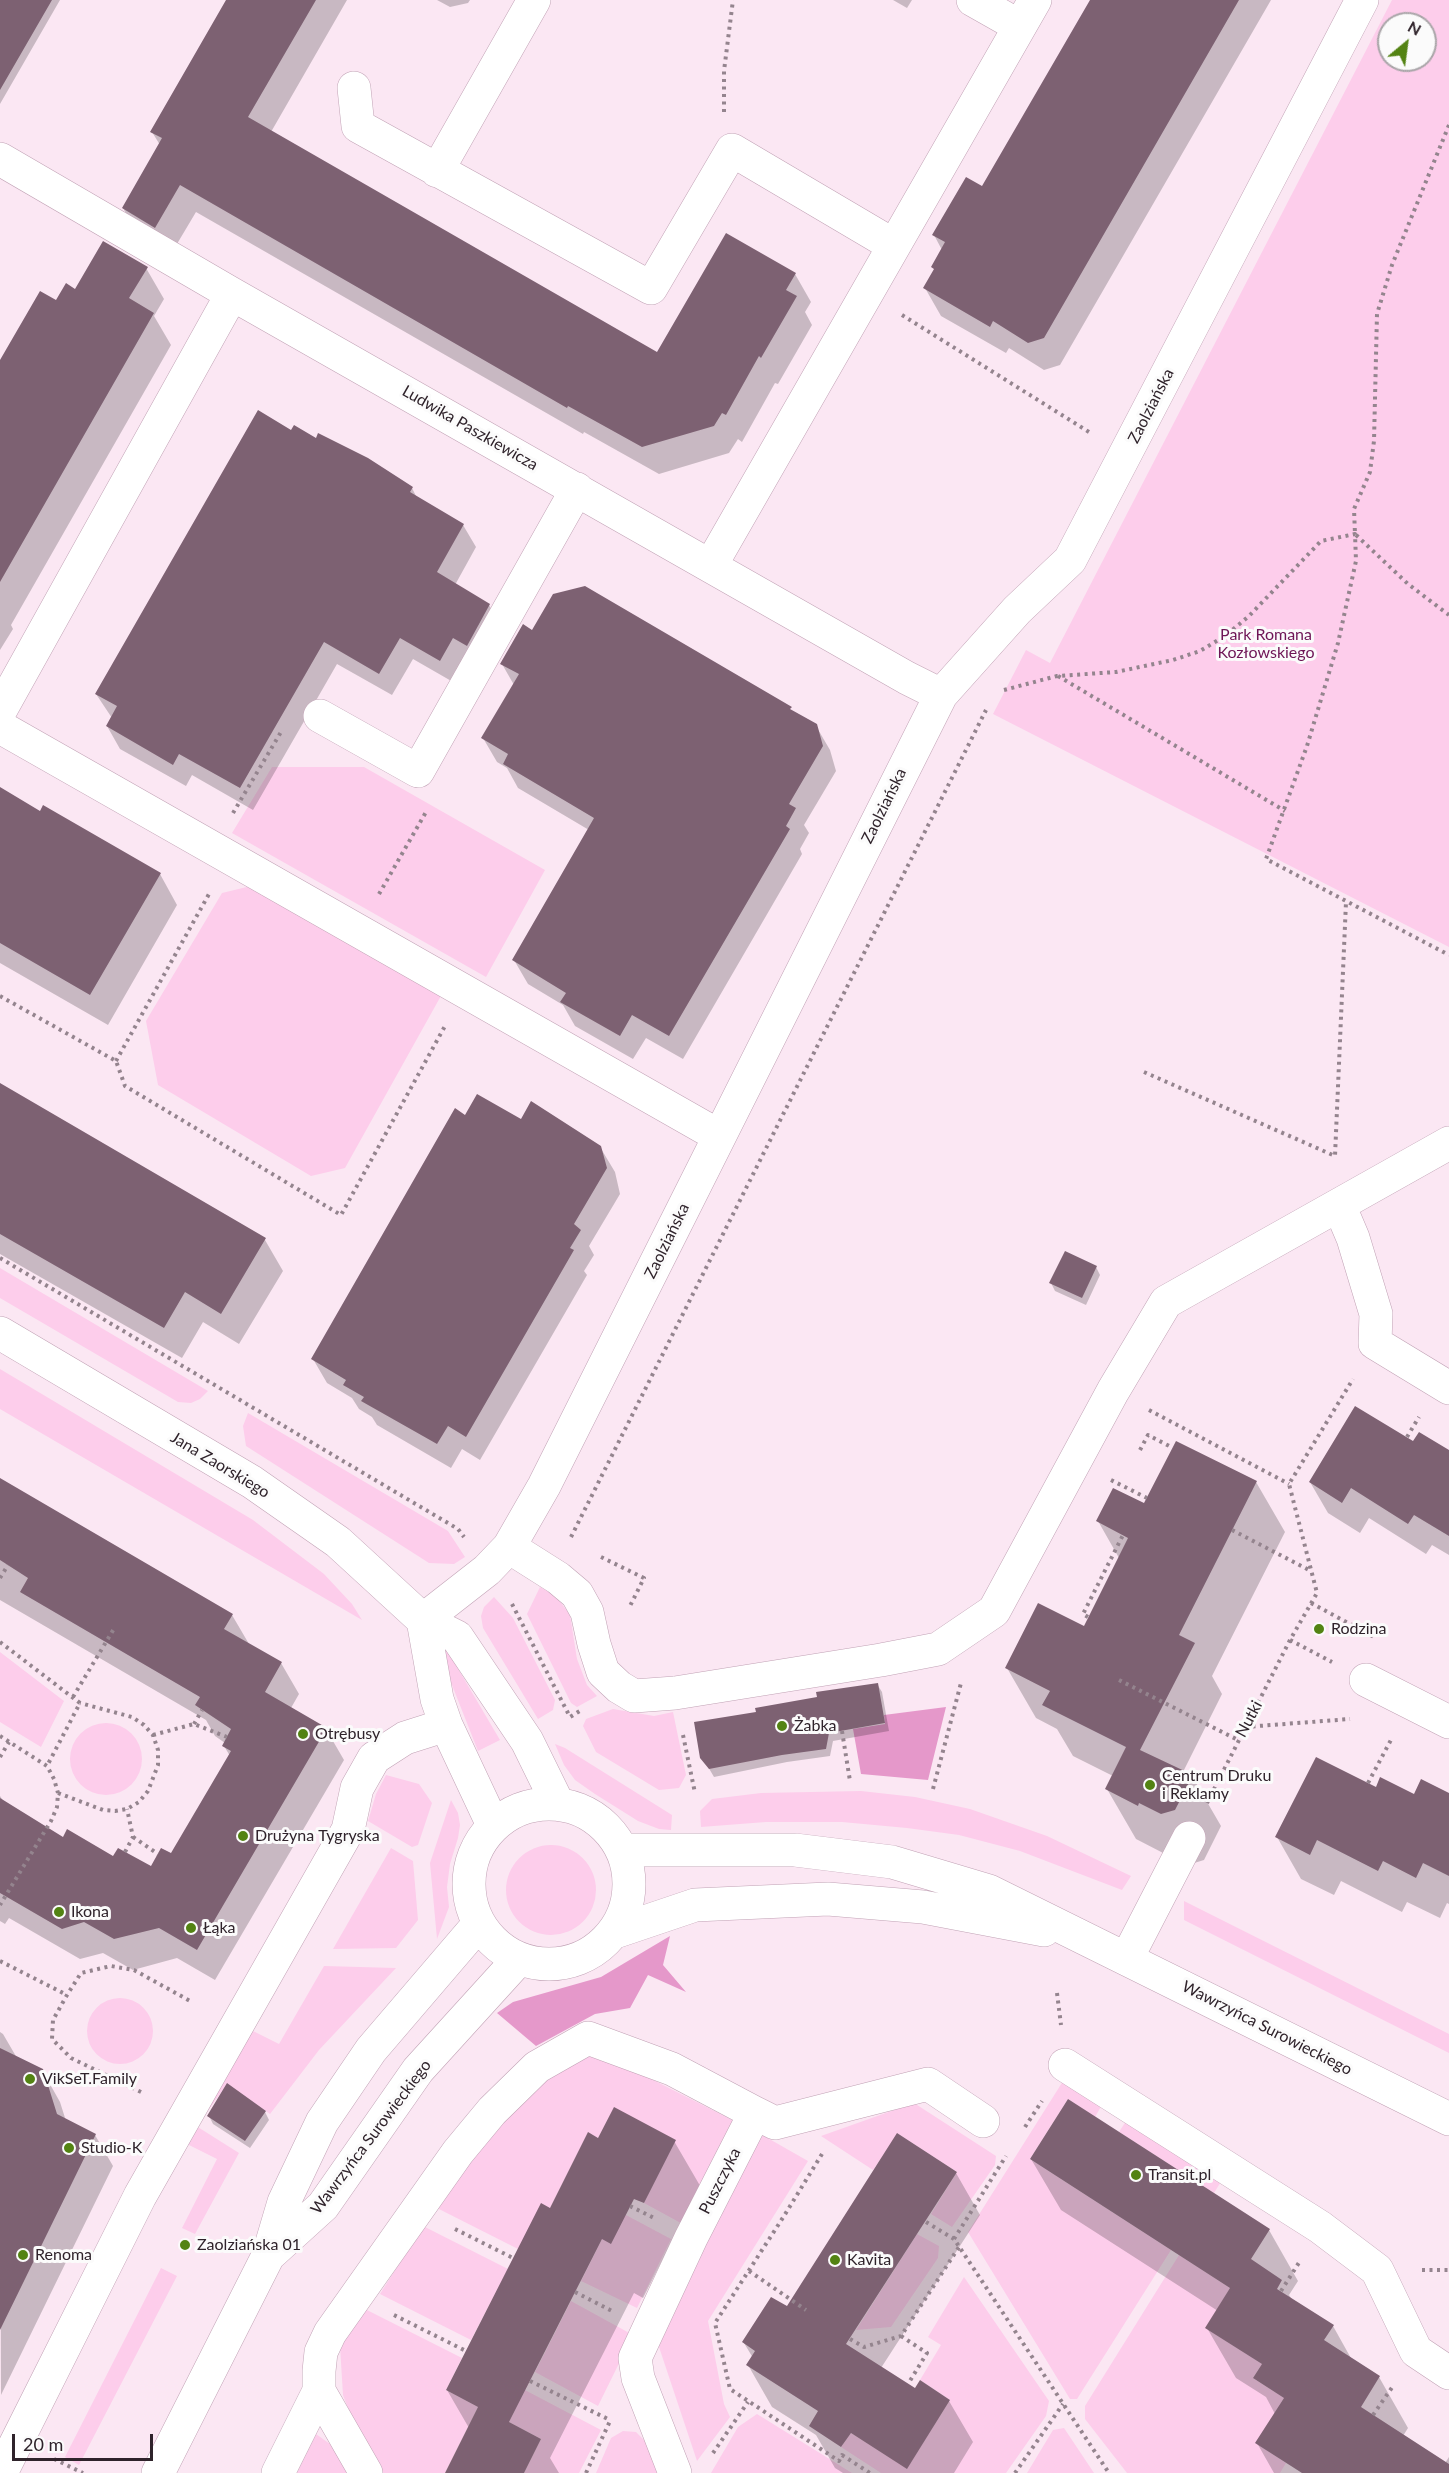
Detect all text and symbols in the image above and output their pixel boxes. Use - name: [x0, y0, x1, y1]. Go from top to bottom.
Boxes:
- north arrow: [1377, 12, 1437, 72]
- text: N: [1405, 16, 1425, 39]
- street label: Zaolziańska: [1124, 365, 1178, 447]
- street label: Ludwika Paszkiewicza: [399, 381, 541, 475]
- park label: Park Romana Kozłowskiego: [1217, 625, 1315, 663]
- street label: Zaolziańska: [858, 765, 910, 847]
- street label: Zaolziańska: [641, 1200, 693, 1282]
- street label: Jana Zaorskiego: [167, 1428, 273, 1502]
- place label: Rodzina: [1331, 1619, 1386, 1639]
- marker: Rodzina: [1312, 1622, 1326, 1636]
- street label: Nutki: [1231, 1697, 1267, 1741]
- place label: Żabka: [794, 1716, 837, 1736]
- marker: Żabka: [775, 1719, 789, 1733]
- place label: Otrębusy: [315, 1724, 380, 1744]
- marker: Otrębusy: [296, 1727, 310, 1741]
- place label: Centrum Druku i Reklamy: [1162, 1766, 1271, 1804]
- marker: Centrum Druku i Reklamy: [1143, 1778, 1157, 1792]
- place label: Drużyna Tygryska: [255, 1826, 380, 1846]
- marker: Drużyna Tygryska: [236, 1829, 250, 1843]
- place label: Ikona: [71, 1902, 109, 1922]
- marker: Ikona: [52, 1905, 66, 1919]
- place label: Łąka: [203, 1918, 235, 1938]
- marker: Łąka: [184, 1921, 198, 1935]
- street label: Wawrzyńca Surowieckiego: [1179, 1977, 1355, 2079]
- street label: Wawrzyńca Surowieckiego: [307, 2056, 435, 2218]
- place label: VikSeT.Family: [42, 2069, 137, 2089]
- marker: VikSeT.Family: [23, 2072, 37, 2086]
- place label: Studio-K: [81, 2138, 142, 2158]
- marker: Studio-K: [62, 2141, 76, 2155]
- street label: Puszczyka: [695, 2145, 745, 2217]
- place label: Transit.pl: [1148, 2165, 1211, 2185]
- marker: Transit.pl: [1129, 2168, 1143, 2182]
- place label: Zaolziańska 01: [197, 2235, 301, 2255]
- marker: Zaolziańska 01: [178, 2238, 192, 2252]
- place label: Renoma: [35, 2245, 92, 2265]
- marker: Renoma: [16, 2248, 30, 2262]
- place label: Kavita: [847, 2250, 891, 2270]
- marker: Kavita: [828, 2253, 842, 2267]
- scale bar: [15, 2422, 156, 2460]
- text: 20 m: [23, 2433, 63, 2455]

